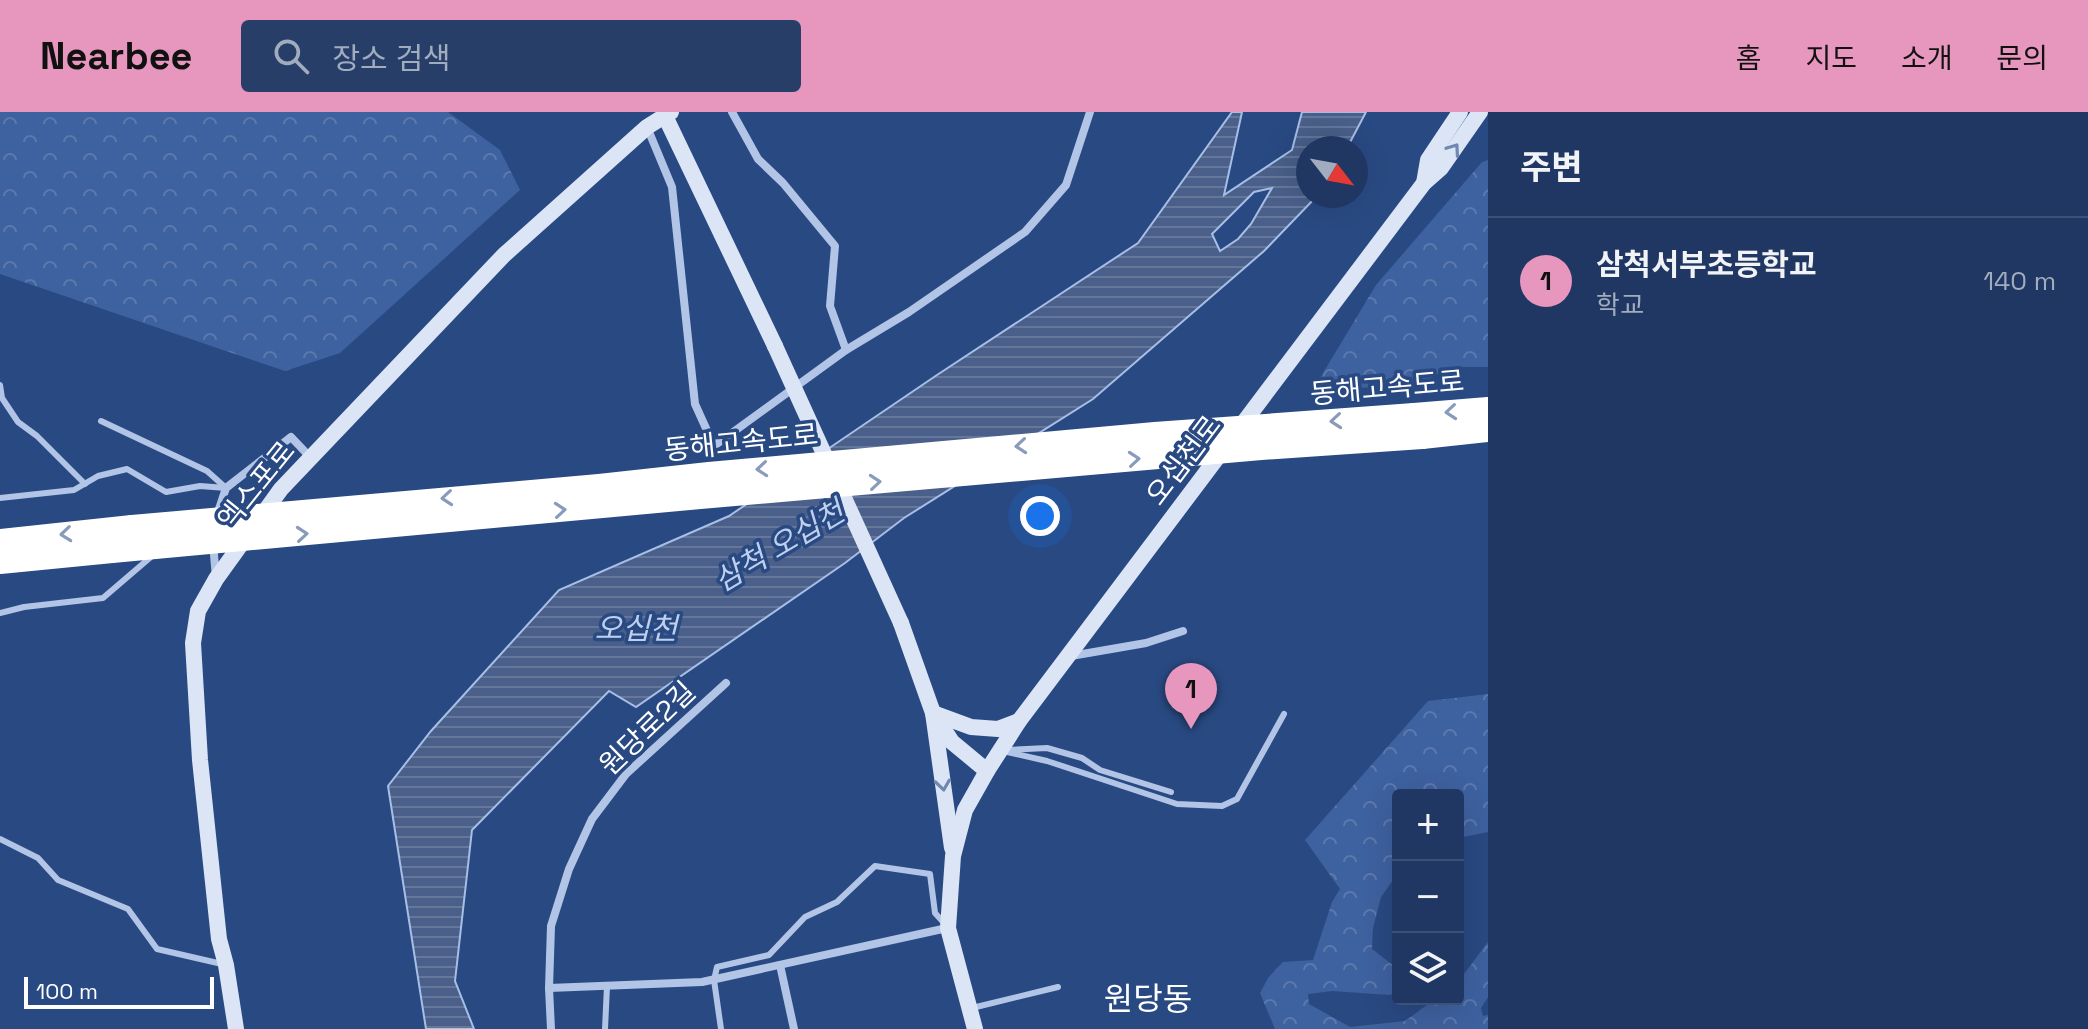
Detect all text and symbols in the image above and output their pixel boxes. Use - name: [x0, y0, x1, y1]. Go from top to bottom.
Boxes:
- search box: [241, 20, 801, 92]
- text: Nearbee: [40, 32, 193, 80]
- icon: search: [269, 34, 313, 78]
- text: 장소 검색: [333, 39, 451, 78]
- text: 홈: [1736, 40, 1761, 76]
- text: 지도: [1805, 40, 1857, 76]
- text: 소개: [1901, 40, 1952, 76]
- text: 문의: [1996, 40, 2048, 76]
- north arrow: [1296, 136, 1368, 208]
- one-way arrow: [1444, 144, 1459, 158]
- text: 주변: [1520, 146, 1583, 189]
- text: 삼척서부초등학교: [1596, 245, 1817, 284]
- text: 1: [1540, 264, 1552, 298]
- text: 140 m: [1983, 264, 2056, 298]
- text: 학교: [1596, 288, 1644, 322]
- street label: 동해고속도로: [1308, 362, 1466, 412]
- one-way arrow: [1444, 403, 1457, 420]
- street label: 오십천로: [1138, 408, 1228, 512]
- one-way arrow: [1329, 412, 1342, 429]
- street label: 동해고속도로: [662, 416, 820, 468]
- street label: 엑스포로: [210, 434, 302, 536]
- one-way arrow: [1014, 437, 1027, 454]
- one-way arrow: [1128, 451, 1141, 468]
- one-way arrow: [755, 461, 768, 478]
- one-way arrow: [869, 474, 882, 491]
- one-way arrow: [440, 490, 453, 507]
- water label: 삼척 오십천: [707, 490, 854, 600]
- your location: [1020, 496, 1060, 536]
- one-way arrow: [554, 501, 567, 518]
- one-way arrow: [59, 525, 72, 542]
- one-way arrow: [295, 526, 308, 543]
- water label: 오십천: [595, 609, 681, 648]
- pin: 1: [1165, 663, 1217, 729]
- street label: 원당로2길: [591, 673, 703, 783]
- one-way arrow: [934, 778, 951, 791]
- map controls: [1392, 789, 1464, 1005]
- button: +: [1392, 789, 1464, 861]
- button: −: [1392, 861, 1464, 933]
- button: layers: [1392, 933, 1464, 1005]
- scale bar: [24, 973, 214, 1009]
- text: 100 m: [36, 977, 98, 1005]
- district label: 원당동: [1104, 979, 1192, 1019]

